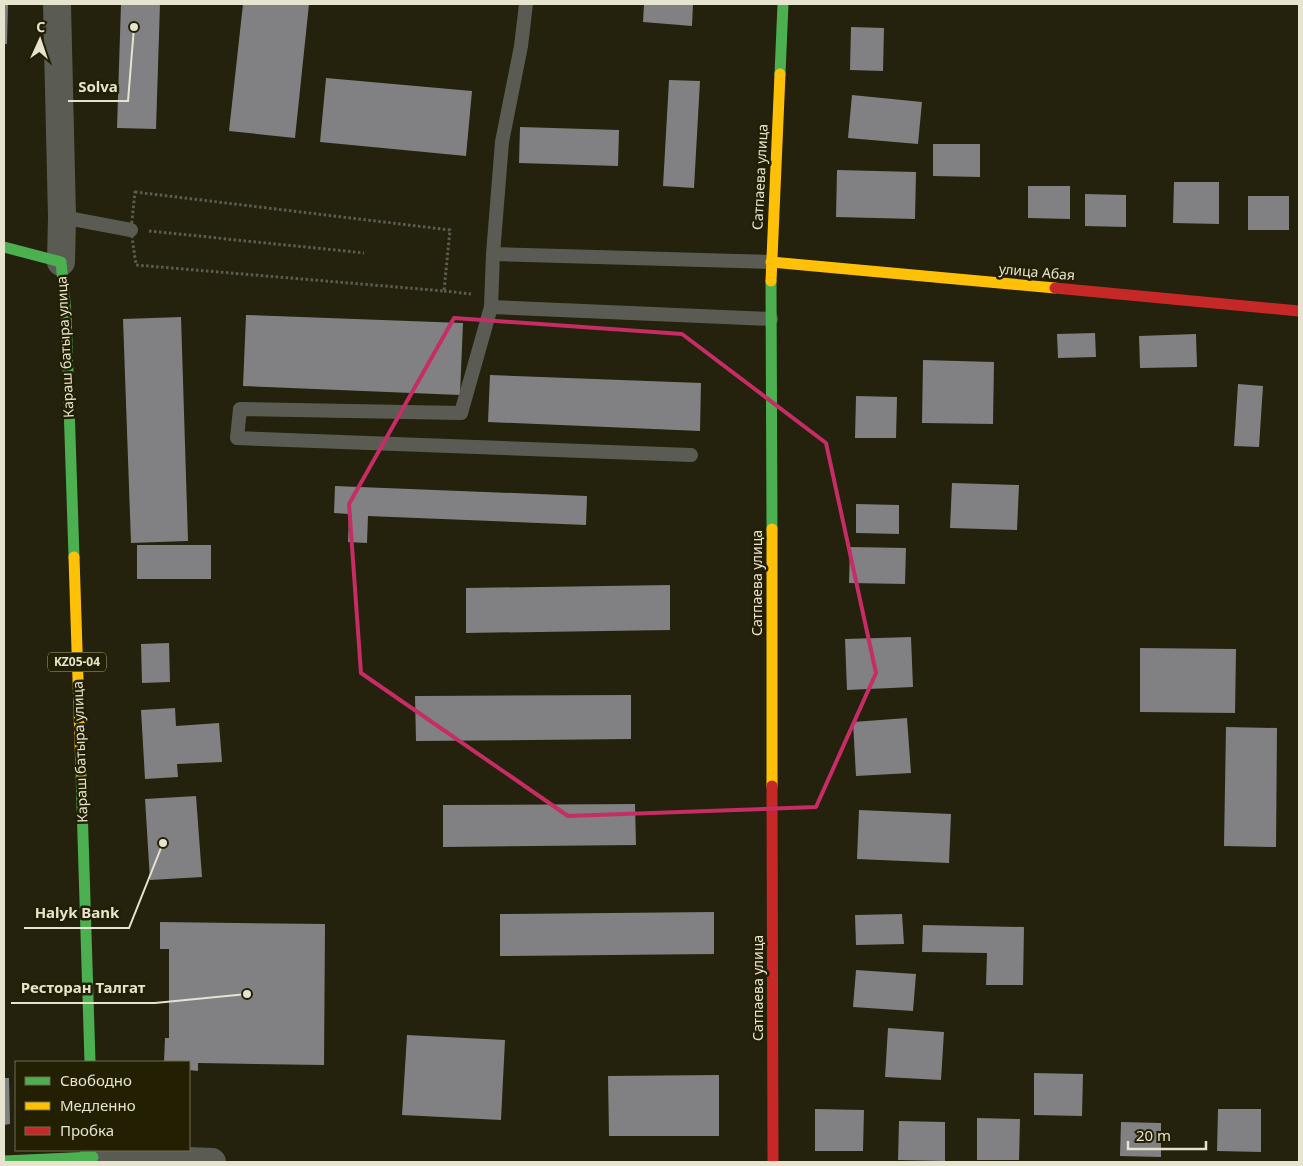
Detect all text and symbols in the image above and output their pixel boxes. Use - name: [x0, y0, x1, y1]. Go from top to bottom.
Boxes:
- north arrow: [15, 15, 65, 65]
- text: С: [36, 17, 46, 36]
- callout: Solva: [68, 71, 128, 101]
- text: Solva: [78, 76, 118, 96]
- street label: Сатпаева улица: [747, 123, 772, 230]
- street label: улица Абая: [998, 259, 1076, 284]
- street label: Караш батыра улица: [51, 276, 78, 418]
- street label: Сатпаева улица: [747, 530, 766, 636]
- road number: KZ05-04: [48, 652, 106, 672]
- street label: Караш батыра улица: [68, 681, 91, 823]
- callout: Halyk Bank: [24, 898, 129, 928]
- text: Halyk Bank: [35, 902, 120, 922]
- street label: Сатпаева улица: [748, 935, 767, 1041]
- callout: Ресторан Талгат: [11, 973, 155, 1003]
- text: Ресторан Талгат: [21, 977, 146, 997]
- legend: [15, 1061, 190, 1151]
- text: Свободно: [60, 1070, 132, 1090]
- text: Медленно: [60, 1095, 136, 1115]
- scale bar: [1128, 1118, 1206, 1150]
- text: Пробка: [60, 1120, 114, 1140]
- text: 20 m: [1136, 1125, 1171, 1145]

